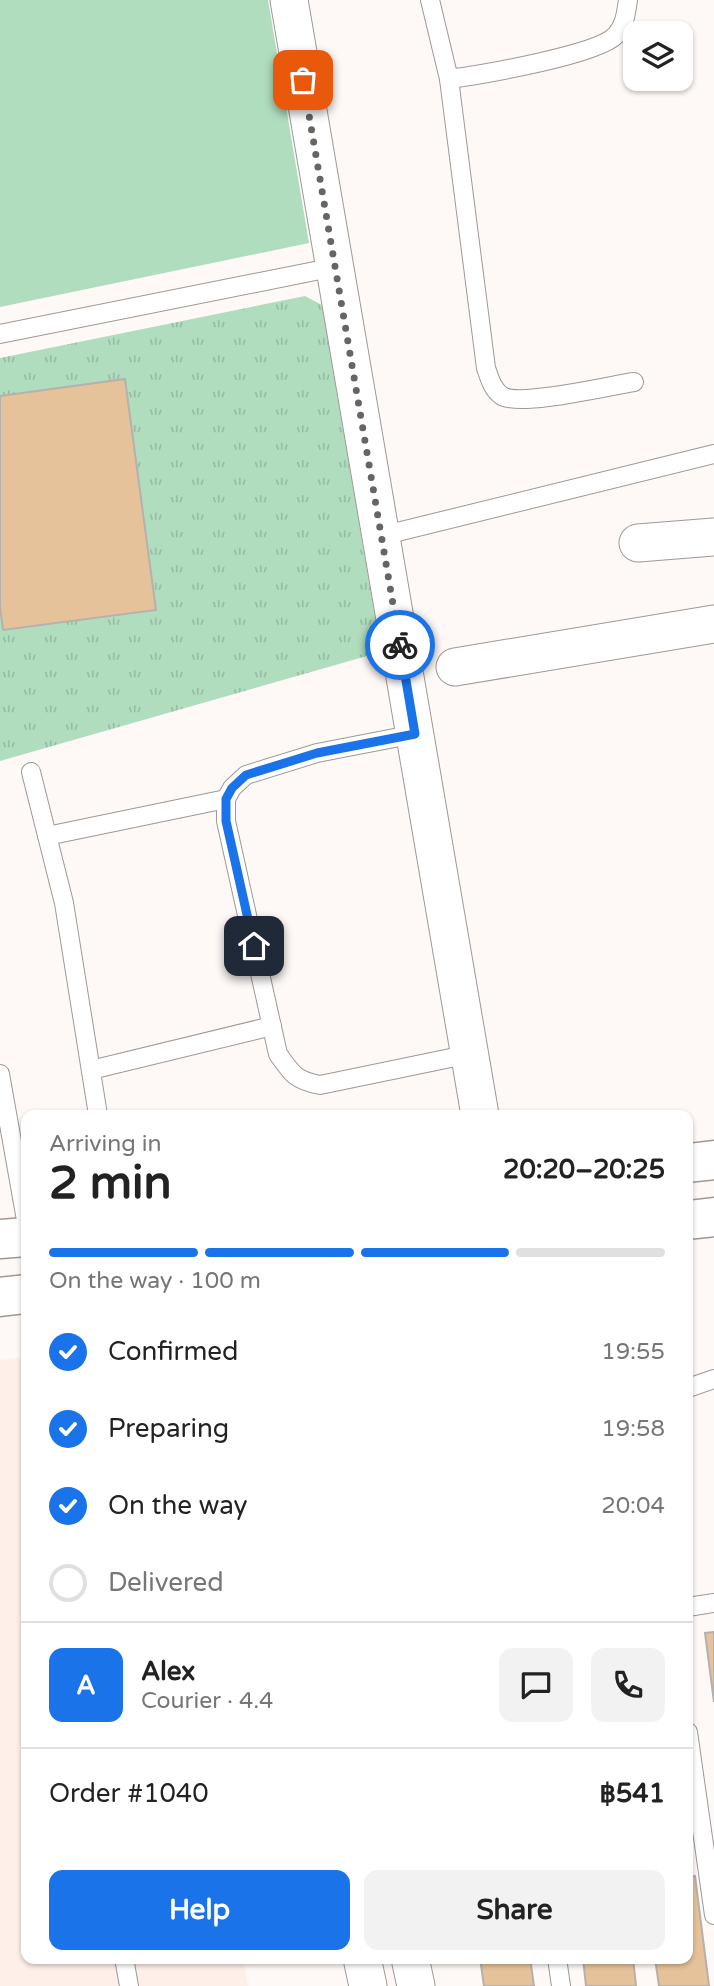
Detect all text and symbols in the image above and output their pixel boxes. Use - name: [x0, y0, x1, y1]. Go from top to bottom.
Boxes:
- map controls: [623, 21, 693, 91]
- button: layers: [623, 21, 693, 91]
- pin: [273, 50, 333, 110]
- icon: bag: [284, 61, 322, 99]
- courier: [365, 610, 435, 680]
- icon: bike: [381, 626, 419, 664]
- pin: [224, 916, 284, 976]
- icon: home: [235, 927, 273, 965]
- text: Arriving in: [49, 1130, 162, 1158]
- text: 20:20–20:25: [503, 1154, 665, 1185]
- text: 2 min: [49, 1156, 172, 1211]
- text: On the way · 100 m: [49, 1267, 261, 1295]
- icon: check: [49, 1333, 87, 1371]
- text: Confirmed: [108, 1336, 238, 1367]
- text: 19:55: [601, 1338, 665, 1366]
- icon: check: [49, 1410, 87, 1448]
- text: Preparing: [108, 1413, 229, 1444]
- text: 19:58: [601, 1415, 665, 1443]
- icon: check: [49, 1487, 87, 1525]
- text: On the way: [108, 1490, 248, 1521]
- text: 20:04: [601, 1492, 665, 1520]
- text: Delivered: [108, 1567, 224, 1598]
- button: chat: [499, 1648, 573, 1722]
- button: phone: [591, 1648, 665, 1722]
- text: Alex: [141, 1656, 195, 1687]
- text: A: [76, 1670, 96, 1701]
- text: Courier · 4.4: [141, 1687, 273, 1715]
- text: Order #1040: [49, 1778, 209, 1809]
- text: ฿541: [599, 1778, 665, 1809]
- button: Help: [49, 1870, 350, 1950]
- button: Share: [364, 1870, 665, 1950]

